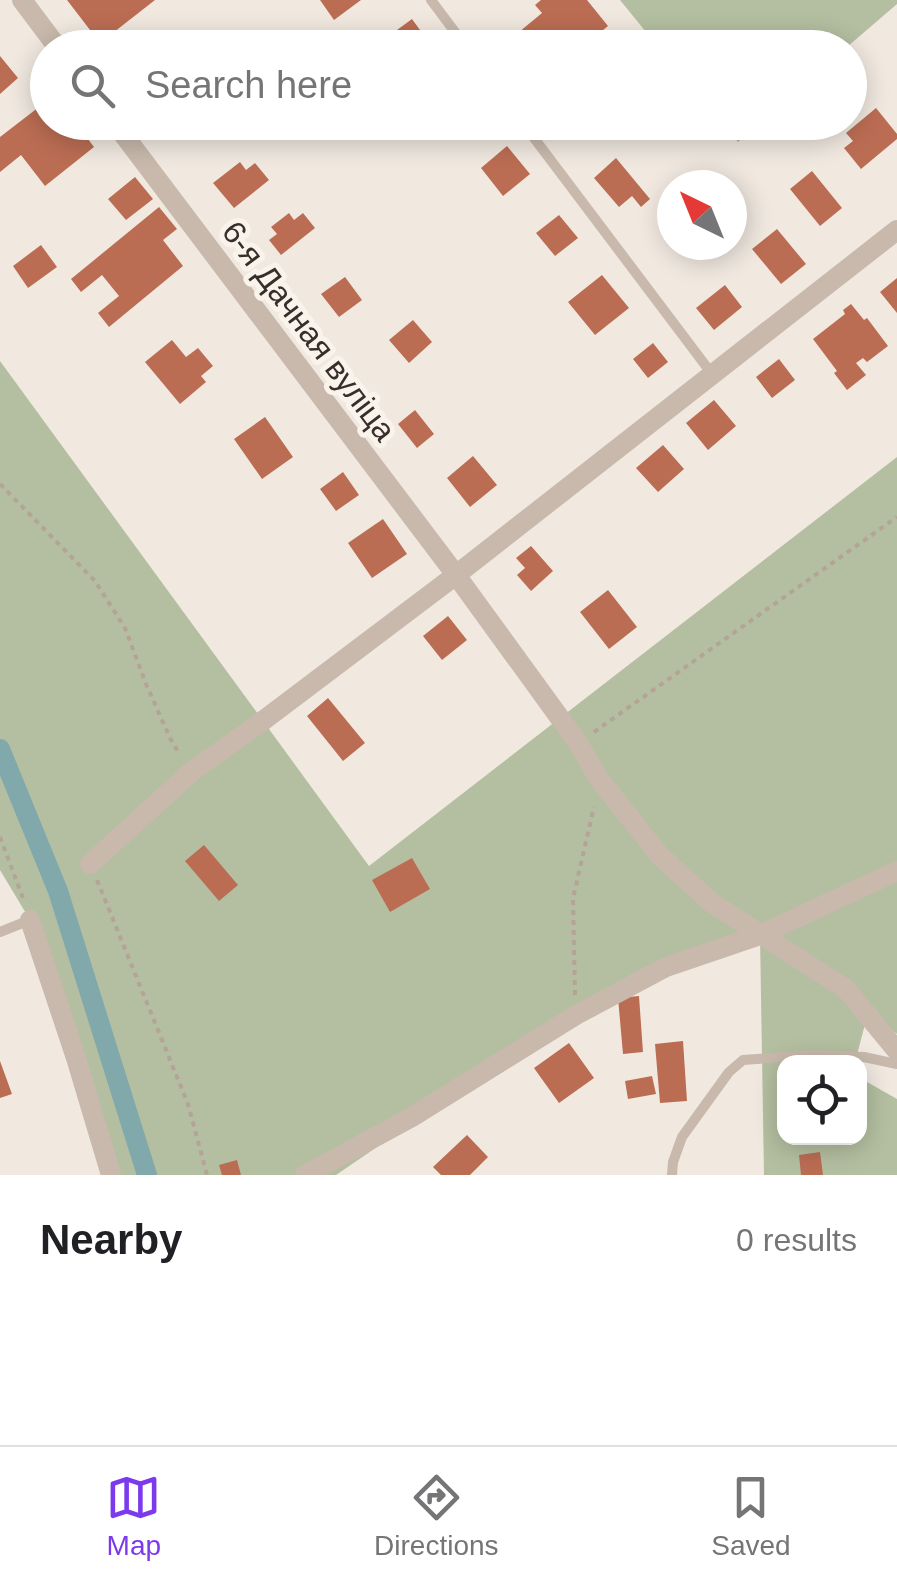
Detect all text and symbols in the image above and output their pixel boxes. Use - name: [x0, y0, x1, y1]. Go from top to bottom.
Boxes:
- search box: [30, 30, 867, 140]
- icon: search: [65, 58, 120, 113]
- text: Search here: [145, 64, 352, 106]
- north arrow: [657, 170, 747, 260]
- street label: 6-я Дачная вуліца: [215, 214, 403, 448]
- map controls: [777, 1055, 867, 1145]
- button: locate: [777, 1055, 867, 1145]
- text: Nearby: [40, 1216, 182, 1263]
- text: 0 results: [736, 1222, 857, 1258]
- tab: Map: [106, 1470, 161, 1562]
- tab: Directions: [374, 1470, 499, 1562]
- tab: Saved: [711, 1470, 791, 1562]

